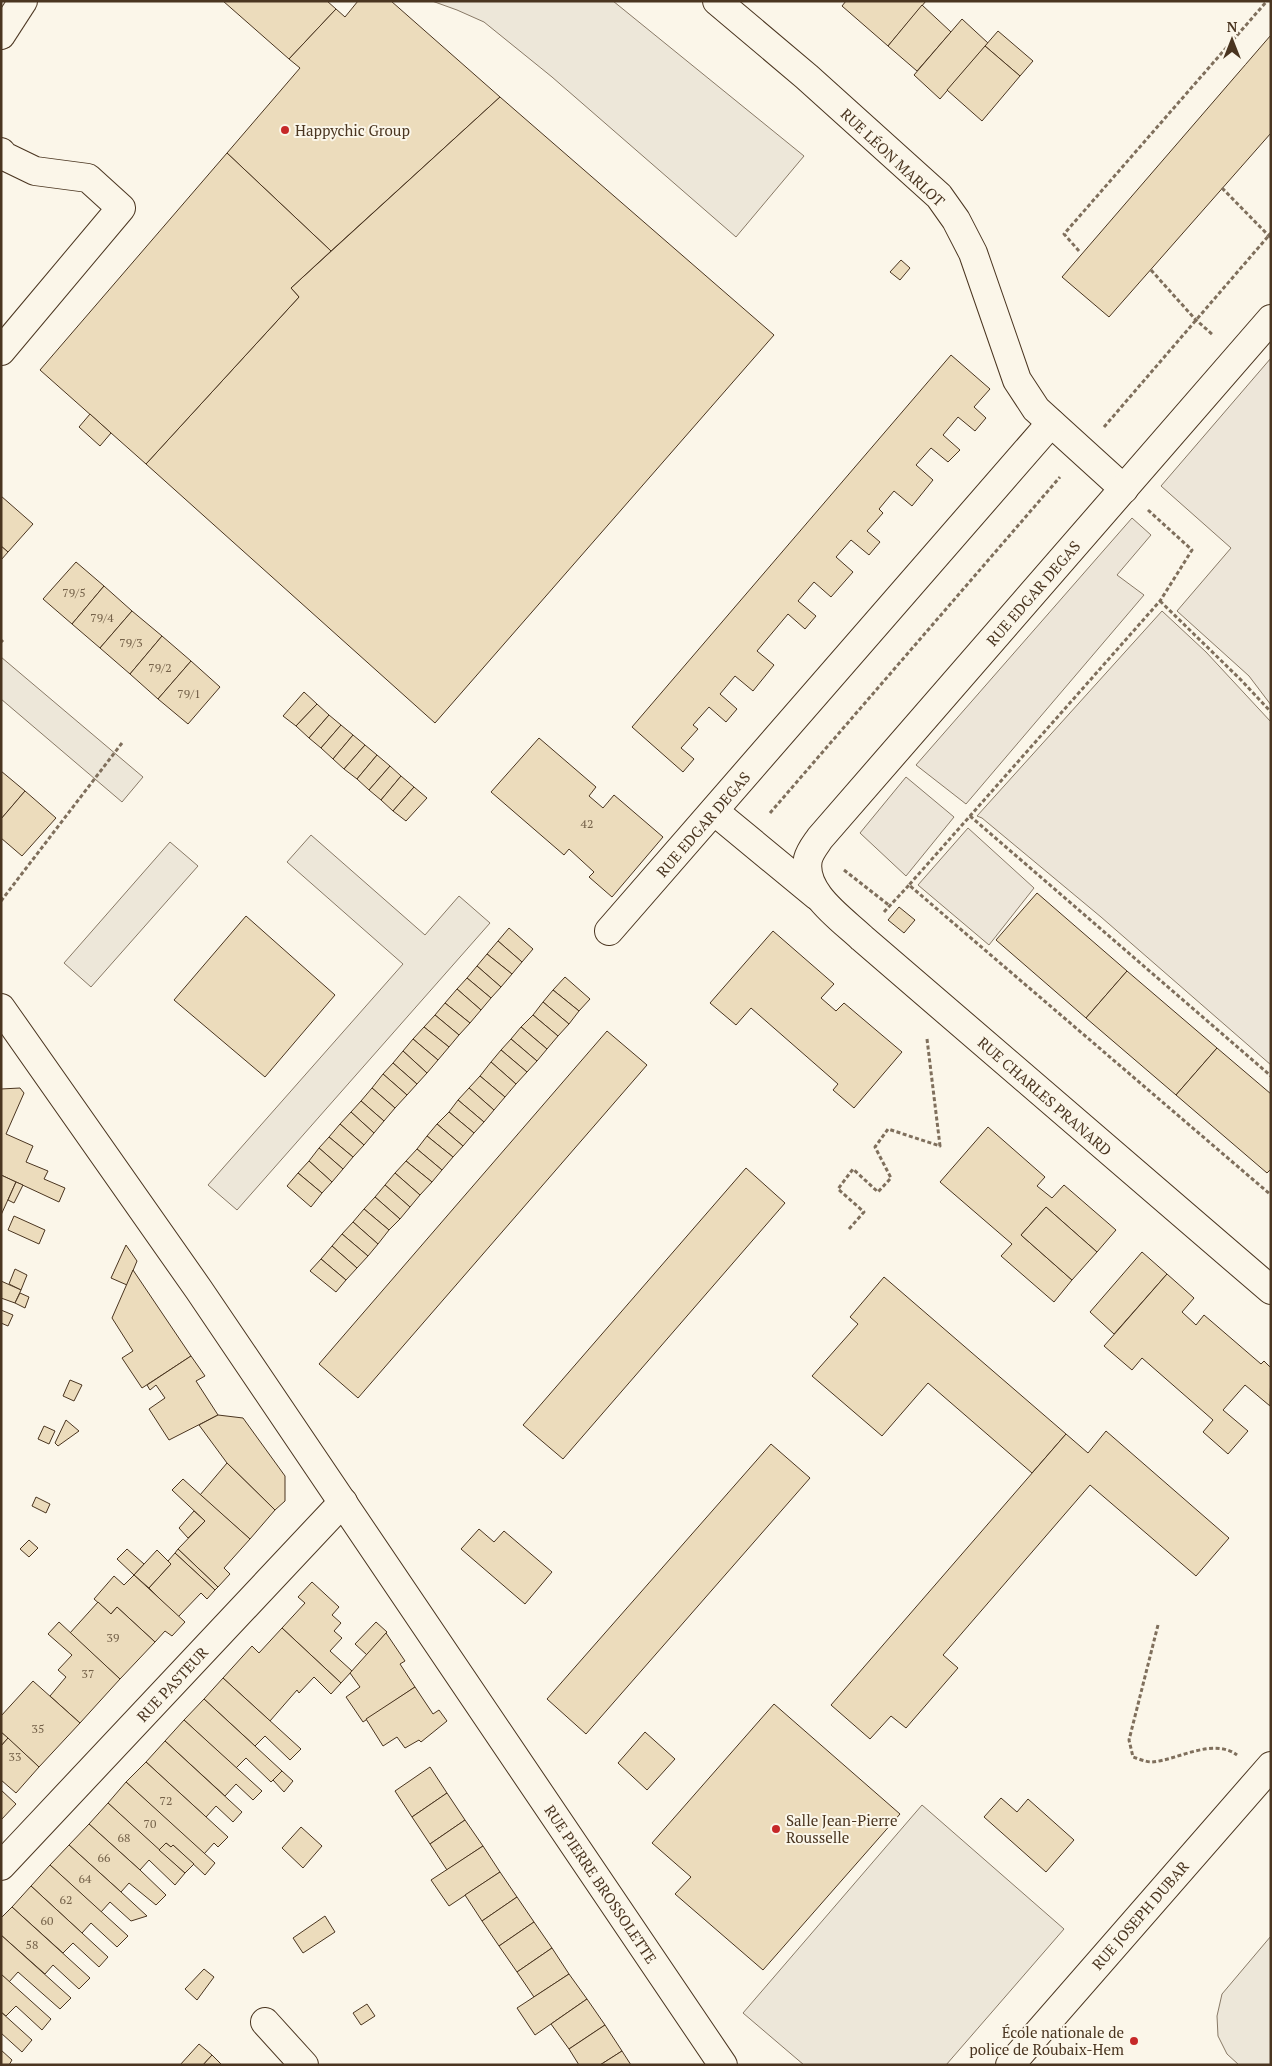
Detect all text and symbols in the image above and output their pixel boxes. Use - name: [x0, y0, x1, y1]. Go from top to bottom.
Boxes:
- north arrow: [1207, 15, 1257, 65]
- text: N: [1227, 17, 1238, 36]
- street label: RUE LÉON MARLOT: [837, 104, 949, 210]
- place label: Happychic Group: [295, 120, 410, 140]
- marker: Happychic Group: [279, 124, 291, 136]
- street label: RUE EDGAR DEGAS: [982, 536, 1084, 650]
- house number: 79/5: [62, 585, 86, 600]
- house number: 79/4: [90, 610, 114, 625]
- house number: 79/3: [119, 635, 143, 650]
- house number: 79/2: [148, 660, 172, 675]
- house number: 79/1: [177, 686, 201, 701]
- street label: RUE EDGAR DEGAS: [652, 767, 754, 881]
- house number: 42: [581, 816, 593, 831]
- street label: RUE CHARLES PRANARD: [974, 1032, 1116, 1160]
- house number: 39: [107, 1630, 119, 1645]
- street label: RUE PASTEUR: [132, 1642, 212, 1726]
- house number: 37: [82, 1666, 94, 1681]
- house number: 35: [32, 1721, 44, 1736]
- house number: 33: [9, 1749, 21, 1764]
- house number: 72: [160, 1793, 172, 1808]
- street label: RUE PIERRE BROSSOLETTE: [540, 1801, 662, 1967]
- place label: Salle Jean-Pierre Rousselle: [786, 1810, 897, 1847]
- house number: 70: [144, 1816, 156, 1831]
- marker: Salle Jean-Pierre Rousselle: [770, 1823, 782, 1835]
- house number: 68: [118, 1830, 130, 1845]
- house number: 66: [98, 1850, 111, 1865]
- street label: RUE JOSEPH DUBAR: [1087, 1856, 1193, 1974]
- house number: 64: [79, 1871, 92, 1886]
- house number: 62: [60, 1892, 72, 1907]
- house number: 60: [41, 1913, 53, 1928]
- house number: 58: [26, 1937, 38, 1952]
- place label: École nationale de police de Roubaix-Hem: [969, 2022, 1124, 2059]
- marker: École nationale de police de Roubaix-Hem: [1128, 2035, 1140, 2047]

